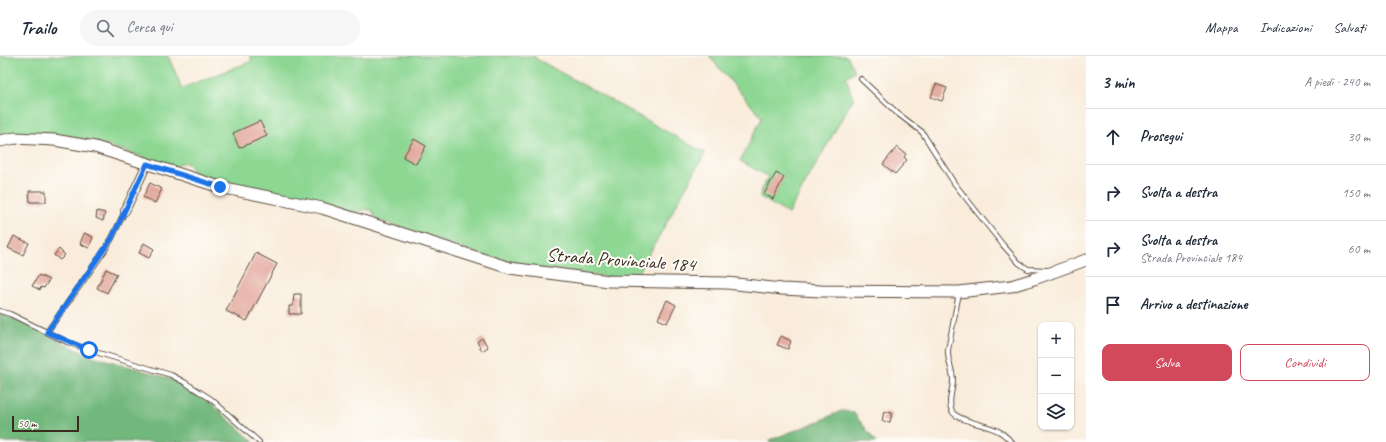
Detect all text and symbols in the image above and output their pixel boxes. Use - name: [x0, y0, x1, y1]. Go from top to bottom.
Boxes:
- search box: [80, 10, 360, 46]
- text: Trailo: [20, 16, 56, 40]
- icon: search: [94, 17, 116, 39]
- text: Cerca qui: [126, 18, 173, 37]
- text: Mappa: [1205, 19, 1238, 36]
- text: Indicazioni: [1260, 19, 1311, 36]
- text: Salvati: [1333, 19, 1366, 36]
- text: 3 min: [1102, 72, 1135, 93]
- text: A piedi · 240 m: [1305, 74, 1370, 90]
- icon: ahead: [1102, 126, 1124, 148]
- text: Prosegui: [1140, 127, 1182, 146]
- text: 30 m: [1348, 129, 1370, 145]
- route end: [211, 178, 229, 196]
- icon: right: [1102, 182, 1124, 204]
- text: Svolta a destra: [1140, 183, 1217, 202]
- text: 150 m: [1342, 185, 1370, 201]
- text: Svolta a destra: [1140, 231, 1217, 250]
- icon: right: [1102, 238, 1124, 260]
- text: 60 m: [1348, 241, 1370, 257]
- street label: Strada Provinciale 184: [546, 243, 699, 277]
- text: Strada Provinciale 184: [1140, 250, 1242, 266]
- icon: arrive: [1102, 294, 1124, 316]
- text: Arrivo a destinazione: [1140, 295, 1248, 314]
- map controls: [1038, 322, 1074, 430]
- button: +: [1038, 322, 1074, 358]
- route start: [80, 341, 98, 359]
- button: Salva: [1102, 344, 1232, 381]
- button: Condividi: [1240, 344, 1370, 381]
- button: −: [1038, 358, 1074, 394]
- button: layers: [1038, 394, 1074, 430]
- scale bar: [12, 414, 79, 433]
- text: 50 m: [18, 416, 37, 430]

